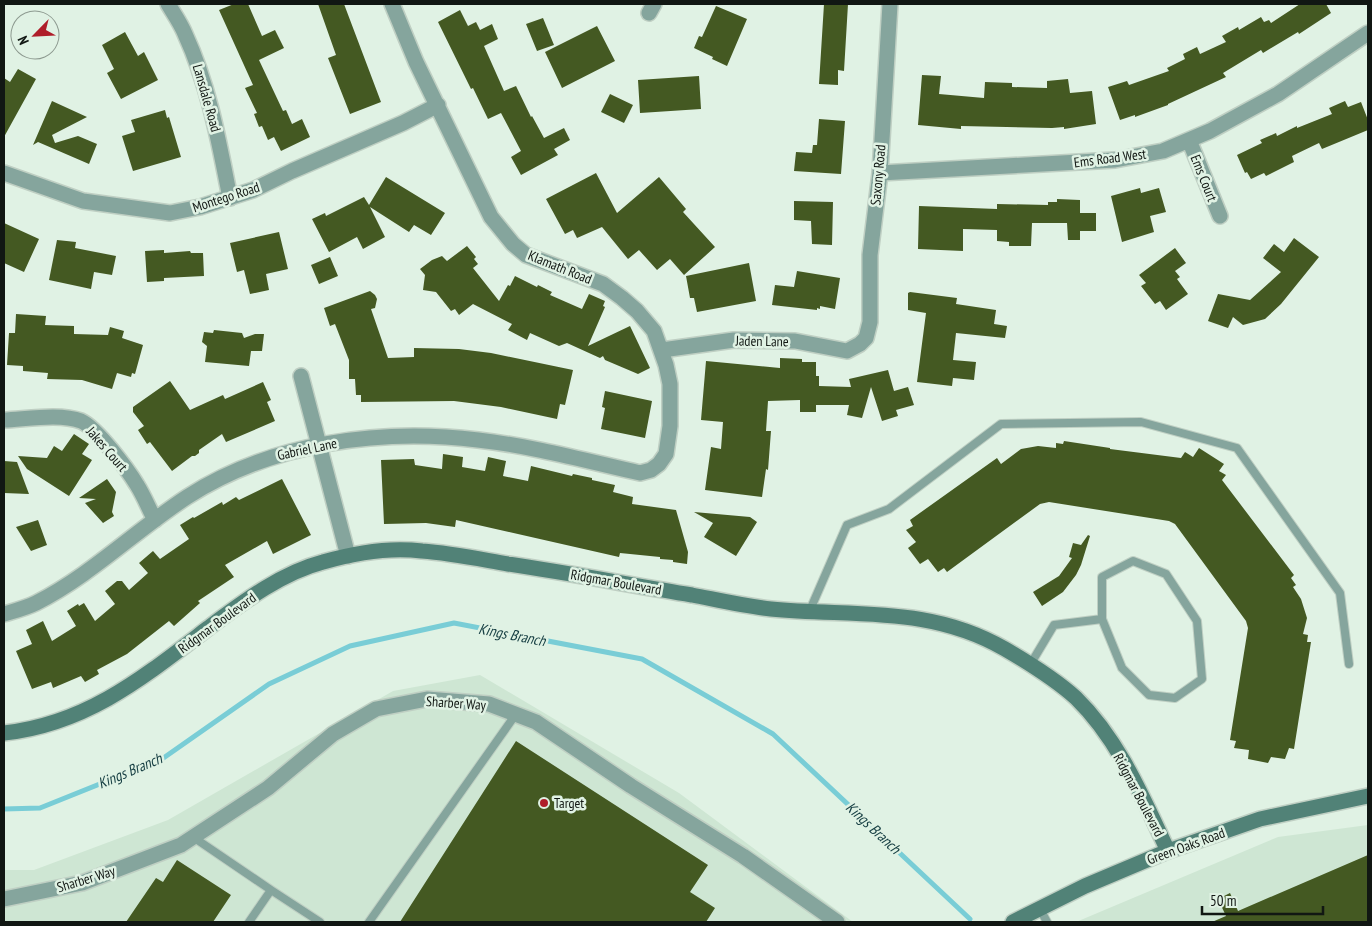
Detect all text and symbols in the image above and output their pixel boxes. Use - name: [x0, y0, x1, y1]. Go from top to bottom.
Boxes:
- north arrow: [10, 10, 60, 60]
- text: N: [13, 33, 33, 47]
- street label: Lansdale Road: [189, 62, 225, 134]
- street label: Saxony Road: [866, 144, 890, 206]
- street label: Ems Road West: [1073, 145, 1147, 171]
- street label: Ems Court: [1186, 152, 1222, 204]
- street label: Montego Road: [190, 178, 262, 216]
- street label: Klamath Road: [525, 246, 595, 288]
- street label: Jaden Lane: [734, 332, 789, 350]
- street label: Jakes Court: [82, 422, 132, 475]
- street label: Gabriel Lane: [275, 434, 339, 464]
- street label: Ridgmar Boulevard: [569, 565, 663, 599]
- street label: Ridgmar Boulevard: [175, 589, 259, 657]
- water label: Kings Branch: [477, 619, 548, 651]
- street label: Sharber Way: [426, 692, 487, 714]
- water label: Kings Branch: [95, 748, 166, 793]
- street label: Ridgmar Boulevard: [1109, 750, 1169, 840]
- place label: Target: [554, 794, 584, 812]
- marker: Target: [538, 797, 550, 809]
- water label: Kings Branch: [842, 798, 906, 859]
- street label: Green Oaks Road: [1145, 824, 1227, 868]
- street label: Sharber Way: [55, 861, 118, 896]
- scale bar: [1202, 884, 1323, 916]
- text: 50 m: [1210, 891, 1236, 910]

